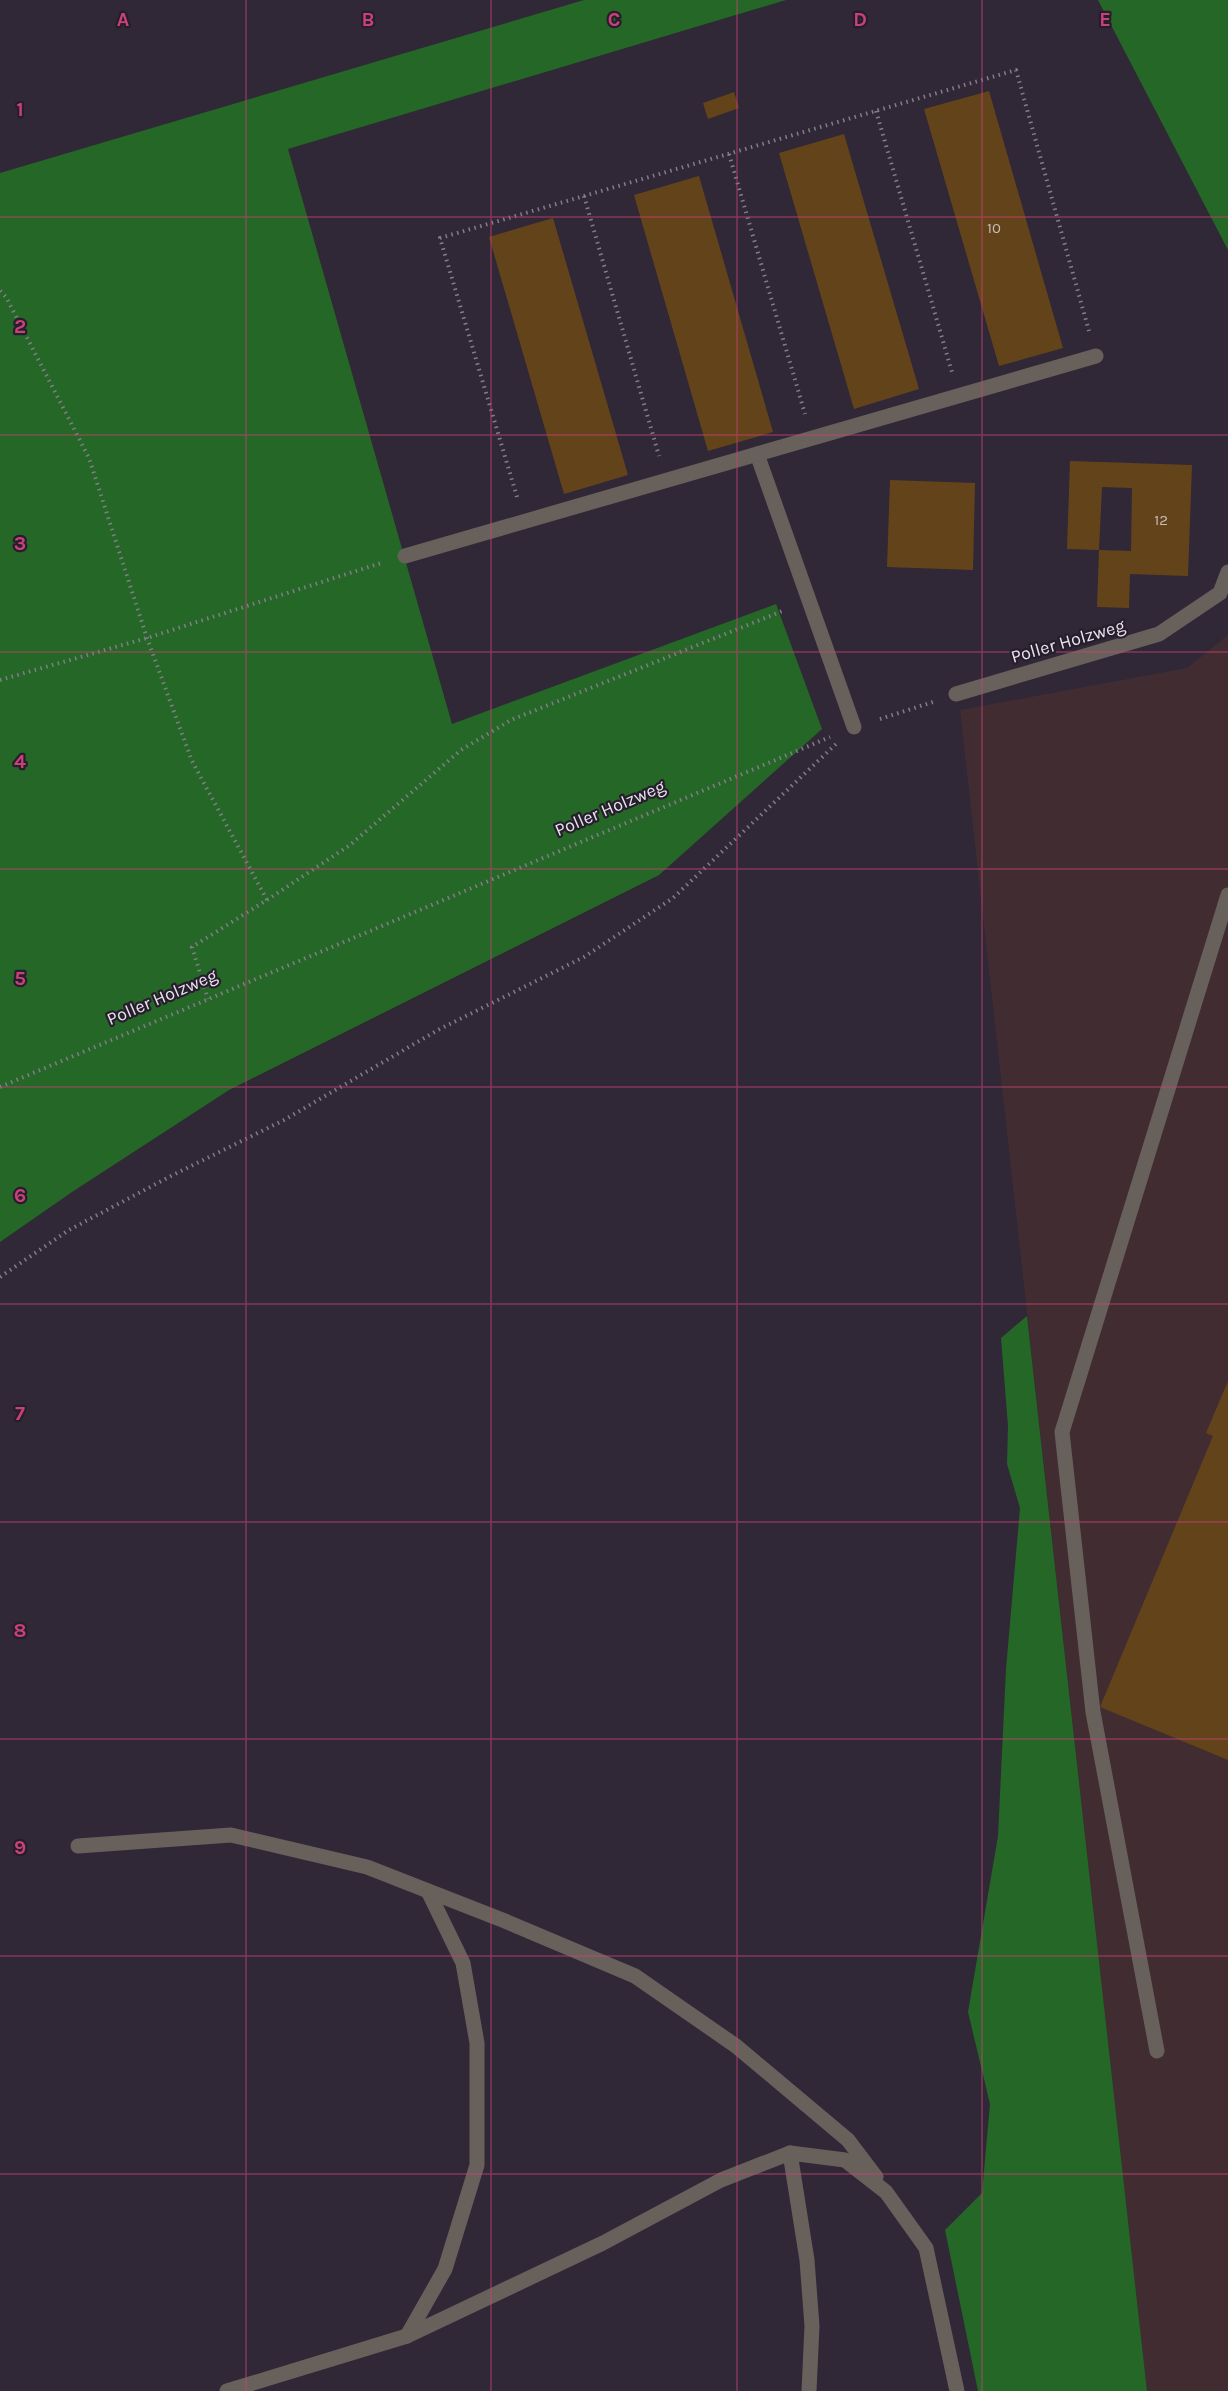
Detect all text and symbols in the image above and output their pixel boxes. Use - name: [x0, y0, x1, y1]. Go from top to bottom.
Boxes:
- text: A: [117, 8, 130, 31]
- text: B: [362, 8, 374, 31]
- text: C: [608, 8, 620, 31]
- text: D: [853, 8, 867, 31]
- text: E: [1099, 8, 1111, 31]
- text: 1: [16, 98, 24, 121]
- house number: 10: [987, 219, 1001, 237]
- text: 2: [14, 315, 26, 338]
- house number: 12: [1154, 511, 1168, 529]
- text: 3: [14, 532, 26, 555]
- street label: Poller Holzweg: [1008, 614, 1128, 668]
- text: 4: [14, 750, 26, 773]
- street label: Poller Holzweg: [551, 775, 669, 841]
- street label: Poller Holzweg: [103, 964, 221, 1030]
- text: 5: [14, 967, 26, 990]
- text: 6: [14, 1184, 26, 1207]
- text: 7: [15, 1402, 25, 1425]
- text: 8: [14, 1619, 26, 1642]
- text: 9: [14, 1836, 26, 1859]

